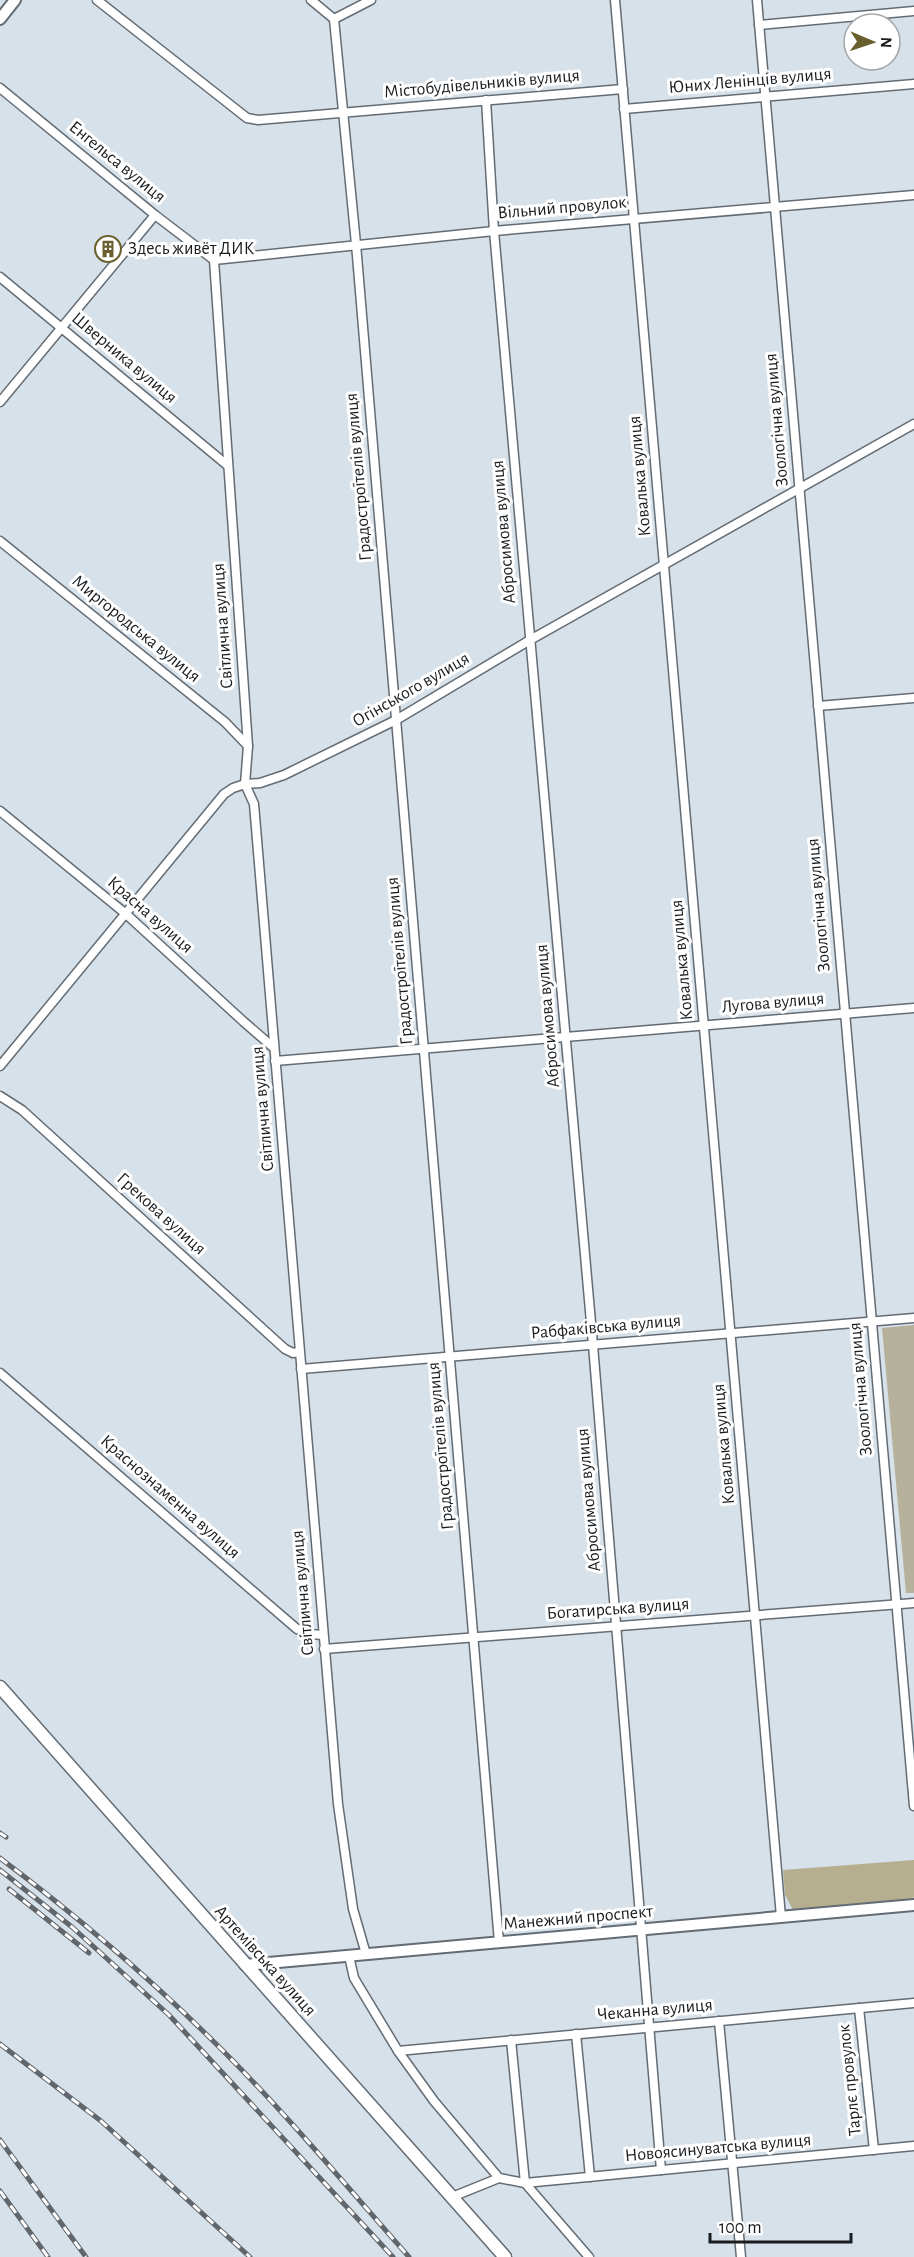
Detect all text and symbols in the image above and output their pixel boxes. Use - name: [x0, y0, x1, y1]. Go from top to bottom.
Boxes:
- north arrow: [842, 12, 902, 72]
- text: N: [878, 37, 894, 48]
- street label: Містобудівельників вулиця: [383, 65, 581, 102]
- street label: Юних Ленінців вулиця: [668, 65, 832, 97]
- street label: Енгельса вулиця: [65, 118, 169, 206]
- street label: Вільний провулок: [497, 193, 628, 223]
- building icon: Здесь живёт ДИК: [93, 234, 123, 264]
- place label: Здесь живёт ДИК: [128, 240, 255, 258]
- street label: Шверника вулиця: [68, 309, 180, 407]
- street label: Зоологічна вулиця: [762, 352, 792, 488]
- street label: Градостроїтелiв вулиця: [343, 392, 375, 562]
- street label: Ковалька вулиця: [626, 415, 654, 537]
- street label: Абросимова вулиця: [488, 459, 519, 605]
- street label: Світлична вулиця: [210, 563, 236, 689]
- street label: Миргородська вулиця: [68, 572, 204, 686]
- street label: Огінського вулиця: [349, 649, 473, 731]
- street label: Зоологічна вулиця: [804, 837, 834, 973]
- street label: Красна вулиця: [104, 873, 196, 957]
- street label: Градостроїтелiв вулиця: [384, 876, 416, 1046]
- street label: Ковалька вулиця: [668, 899, 696, 1021]
- street label: Абросимова вулиця: [532, 943, 563, 1089]
- street label: Лугова вулиця: [721, 990, 825, 1016]
- street label: Світлична вулиця: [249, 1045, 277, 1173]
- street label: Грекова вулиця: [113, 1170, 209, 1258]
- street label: Рабфаківська вулиця: [530, 1310, 682, 1343]
- street label: Зоологічна вулиця: [846, 1321, 876, 1457]
- street label: Градостроїтелiв вулиця: [425, 1361, 457, 1531]
- street label: Ковалька вулиця: [710, 1383, 738, 1505]
- street label: Абросимова вулиця: [573, 1427, 604, 1573]
- street label: Краснознаменна вулиця: [97, 1432, 243, 1562]
- street label: Світлична вулиця: [289, 1529, 317, 1657]
- street label: Богатирська вулиця: [546, 1595, 690, 1623]
- street label: Артемівська вулиця: [211, 1902, 319, 2020]
- street label: Манежний проспект: [502, 1902, 654, 1934]
- street label: Чеканна вулиця: [596, 1996, 714, 2024]
- street label: Тарлє провулок: [835, 2023, 865, 2136]
- street label: Новоясинуватська вулиця: [624, 2131, 812, 2165]
- scale bar: [710, 2206, 851, 2244]
- text: 100 m: [719, 2219, 762, 2237]

